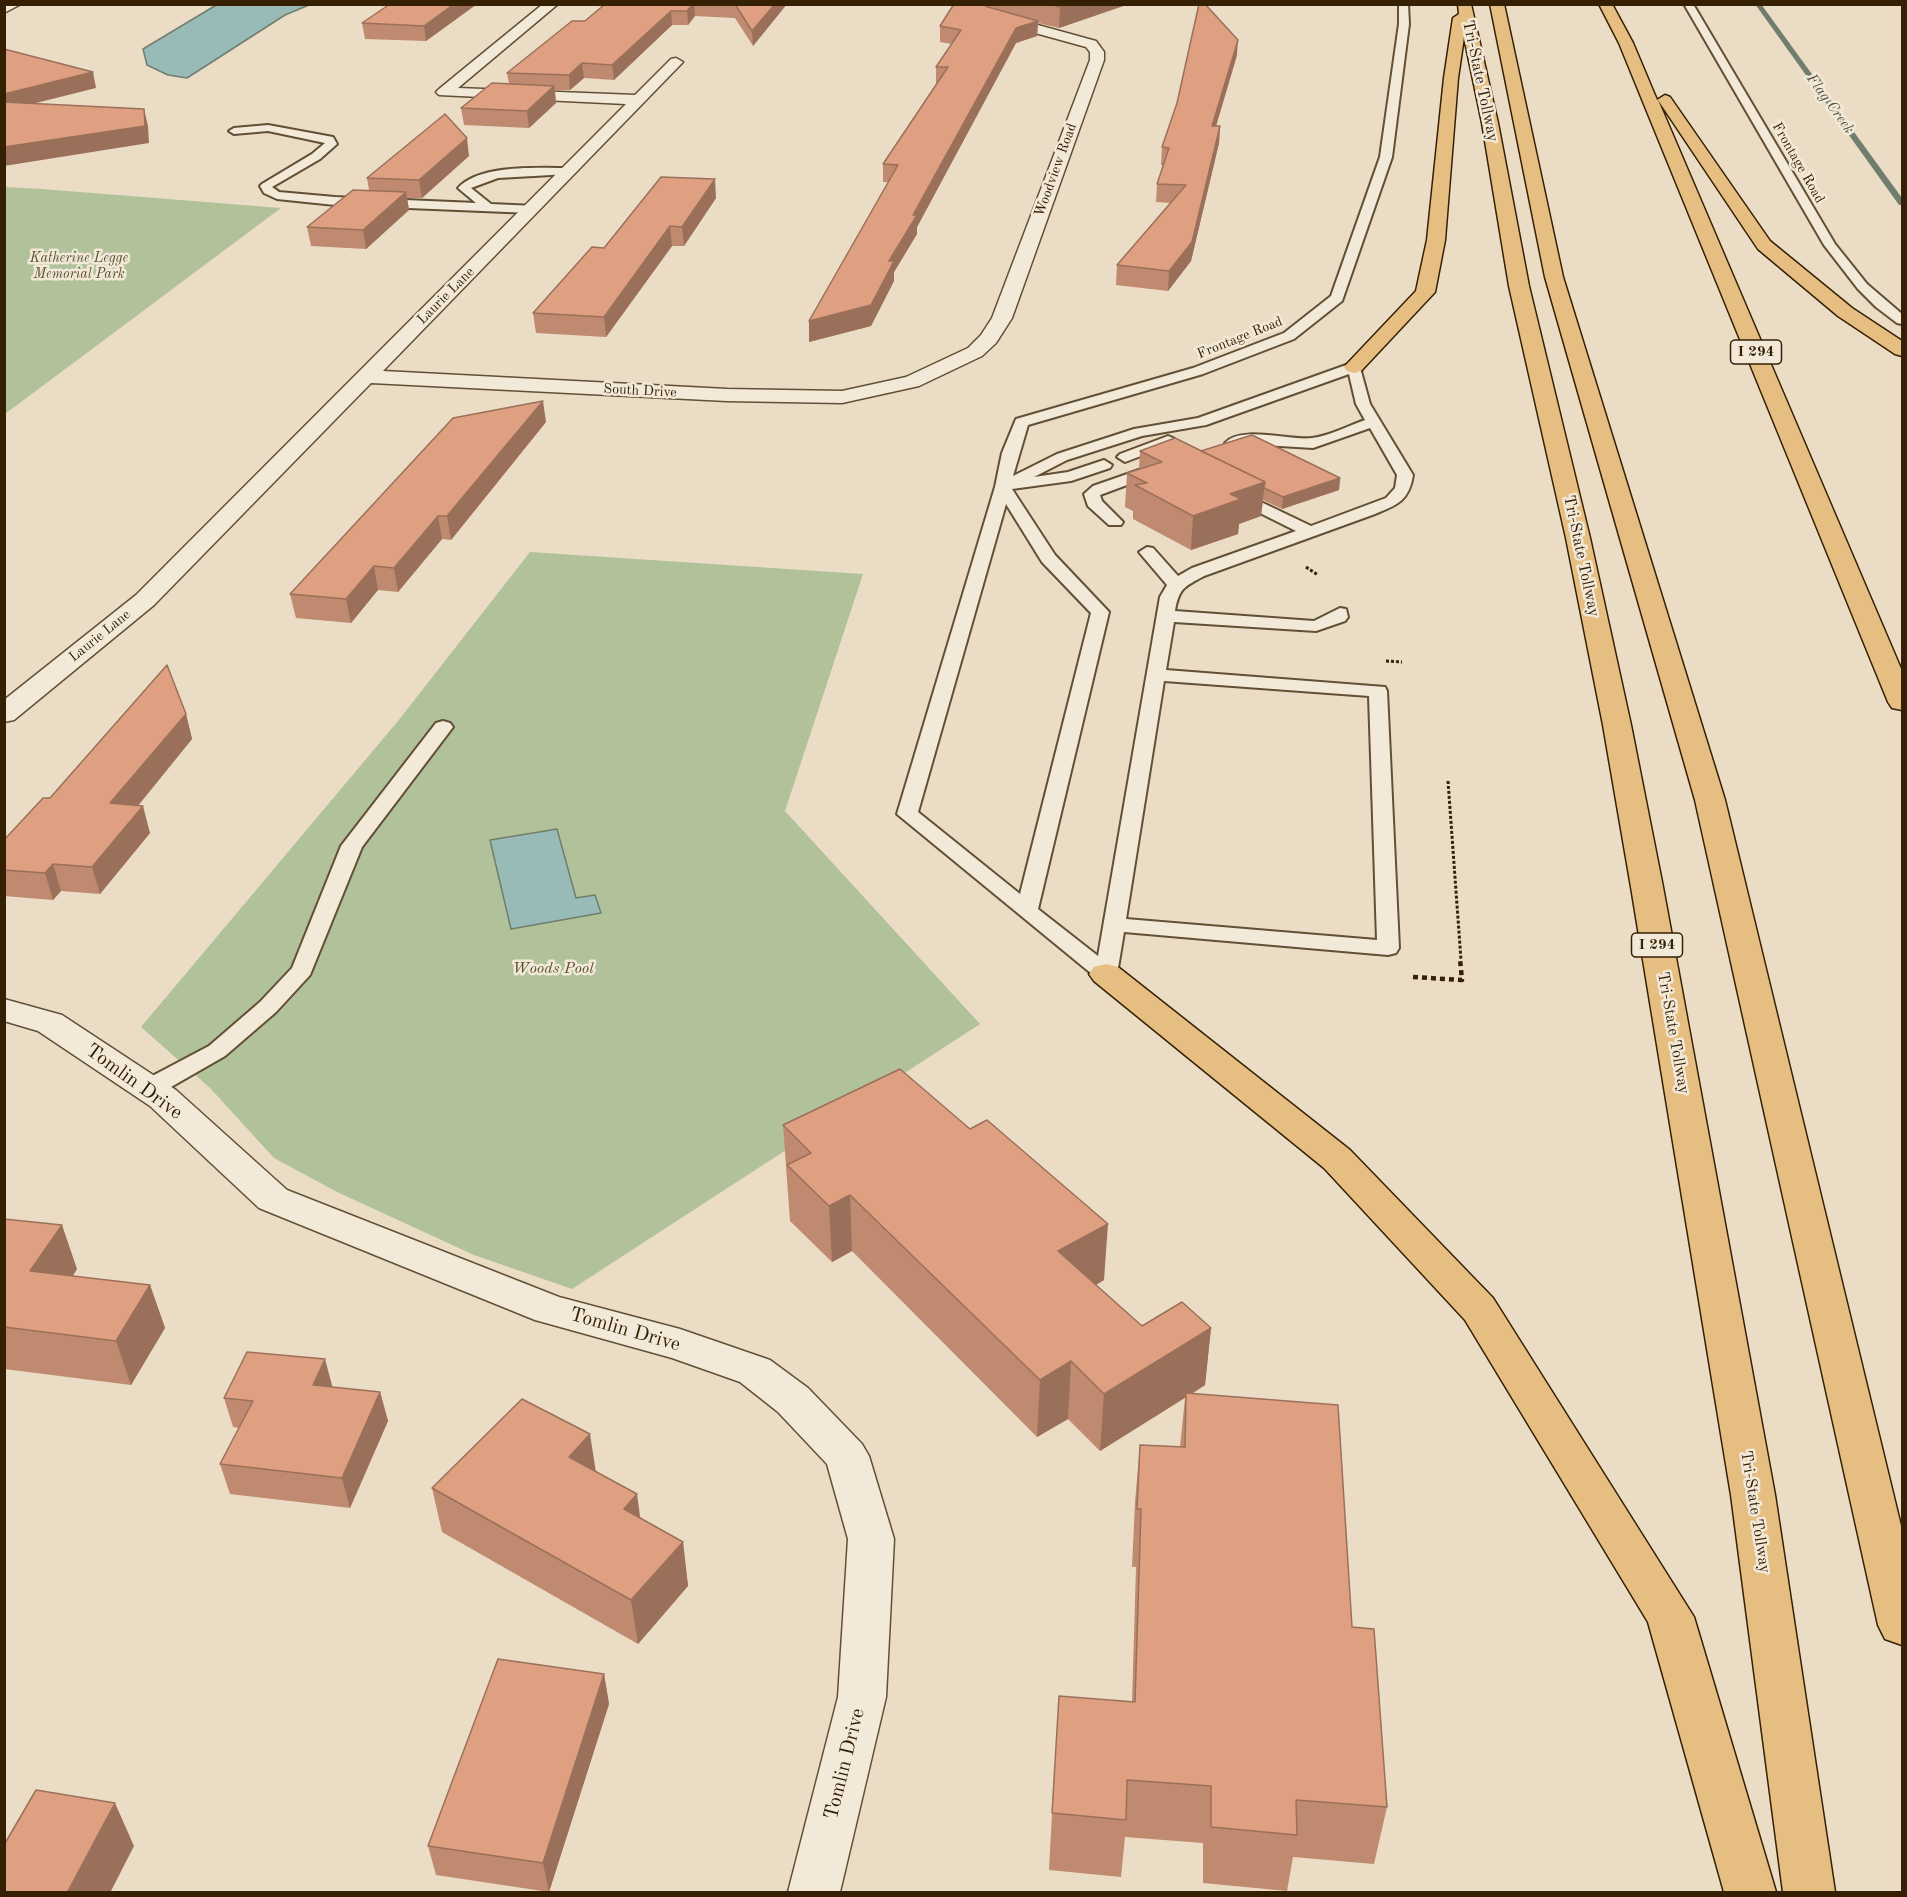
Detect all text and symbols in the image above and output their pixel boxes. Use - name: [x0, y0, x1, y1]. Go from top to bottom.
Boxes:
- street label: Tri-State Tollway: [1458, 18, 1502, 144]
- water label: Flag Creek: [1802, 70, 1858, 138]
- street label: Frontage Road: [1768, 120, 1828, 206]
- street label: Woodview Road: [1031, 121, 1081, 219]
- park label: Katherine Legge Memorial Park: [30, 250, 128, 282]
- street label: Laurie Lane: [414, 264, 478, 328]
- street label: Frontage Road: [1195, 313, 1285, 363]
- road number: I 294: [1730, 340, 1782, 364]
- street label: South Drive: [603, 381, 677, 401]
- street label: Tri-State Tollway: [1559, 493, 1603, 619]
- street label: Laurie Lane: [66, 606, 134, 666]
- road number: I 294: [1632, 933, 1682, 957]
- park label: Woods Pool: [512, 959, 594, 979]
- street label: Tri-State Tollway: [1653, 970, 1693, 1096]
- street label: Tomlin Drive: [81, 1039, 187, 1125]
- street label: Tomlin Drive: [567, 1303, 683, 1357]
- street label: Tri-State Tollway: [1736, 1449, 1774, 1575]
- street label: Tomlin Drive: [820, 1706, 870, 1822]

